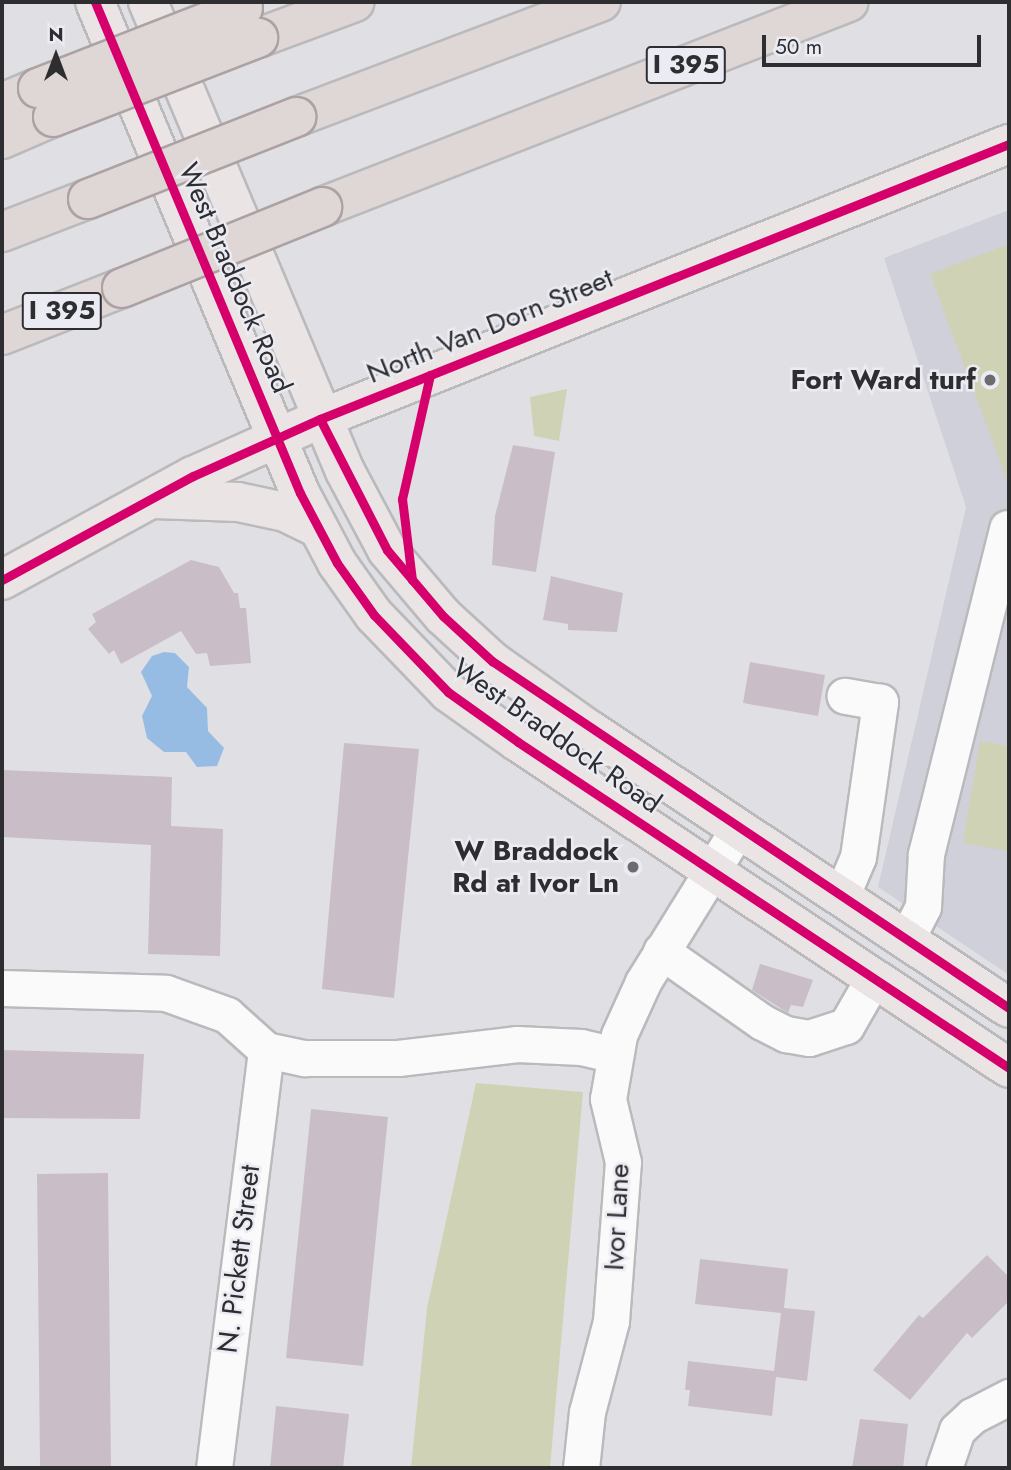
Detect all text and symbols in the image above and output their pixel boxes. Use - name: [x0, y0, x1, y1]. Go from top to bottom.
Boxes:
- north arrow: [21, 21, 91, 91]
- text: N: [48, 21, 64, 48]
- scale bar: [766, 21, 985, 65]
- text: 50 m: [775, 32, 822, 62]
- road number: I 395: [646, 43, 726, 88]
- street label: West Braddock Road: [171, 158, 299, 398]
- street label: North Van Dorn Street: [362, 261, 618, 391]
- road number: I 395: [22, 288, 102, 334]
- place label: Fort Ward turf: [791, 363, 976, 397]
- marker: Fort Ward turf: [982, 372, 998, 388]
- street label: West Braddock Road: [446, 651, 668, 821]
- place label: W Braddock Rd at Ivor Ln: [452, 834, 619, 900]
- marker: W Braddock Rd at Ivor Ln: [625, 859, 641, 875]
- street label: N. Pickett Street: [211, 1163, 267, 1355]
- street label: Ivor Lane: [597, 1163, 637, 1271]

